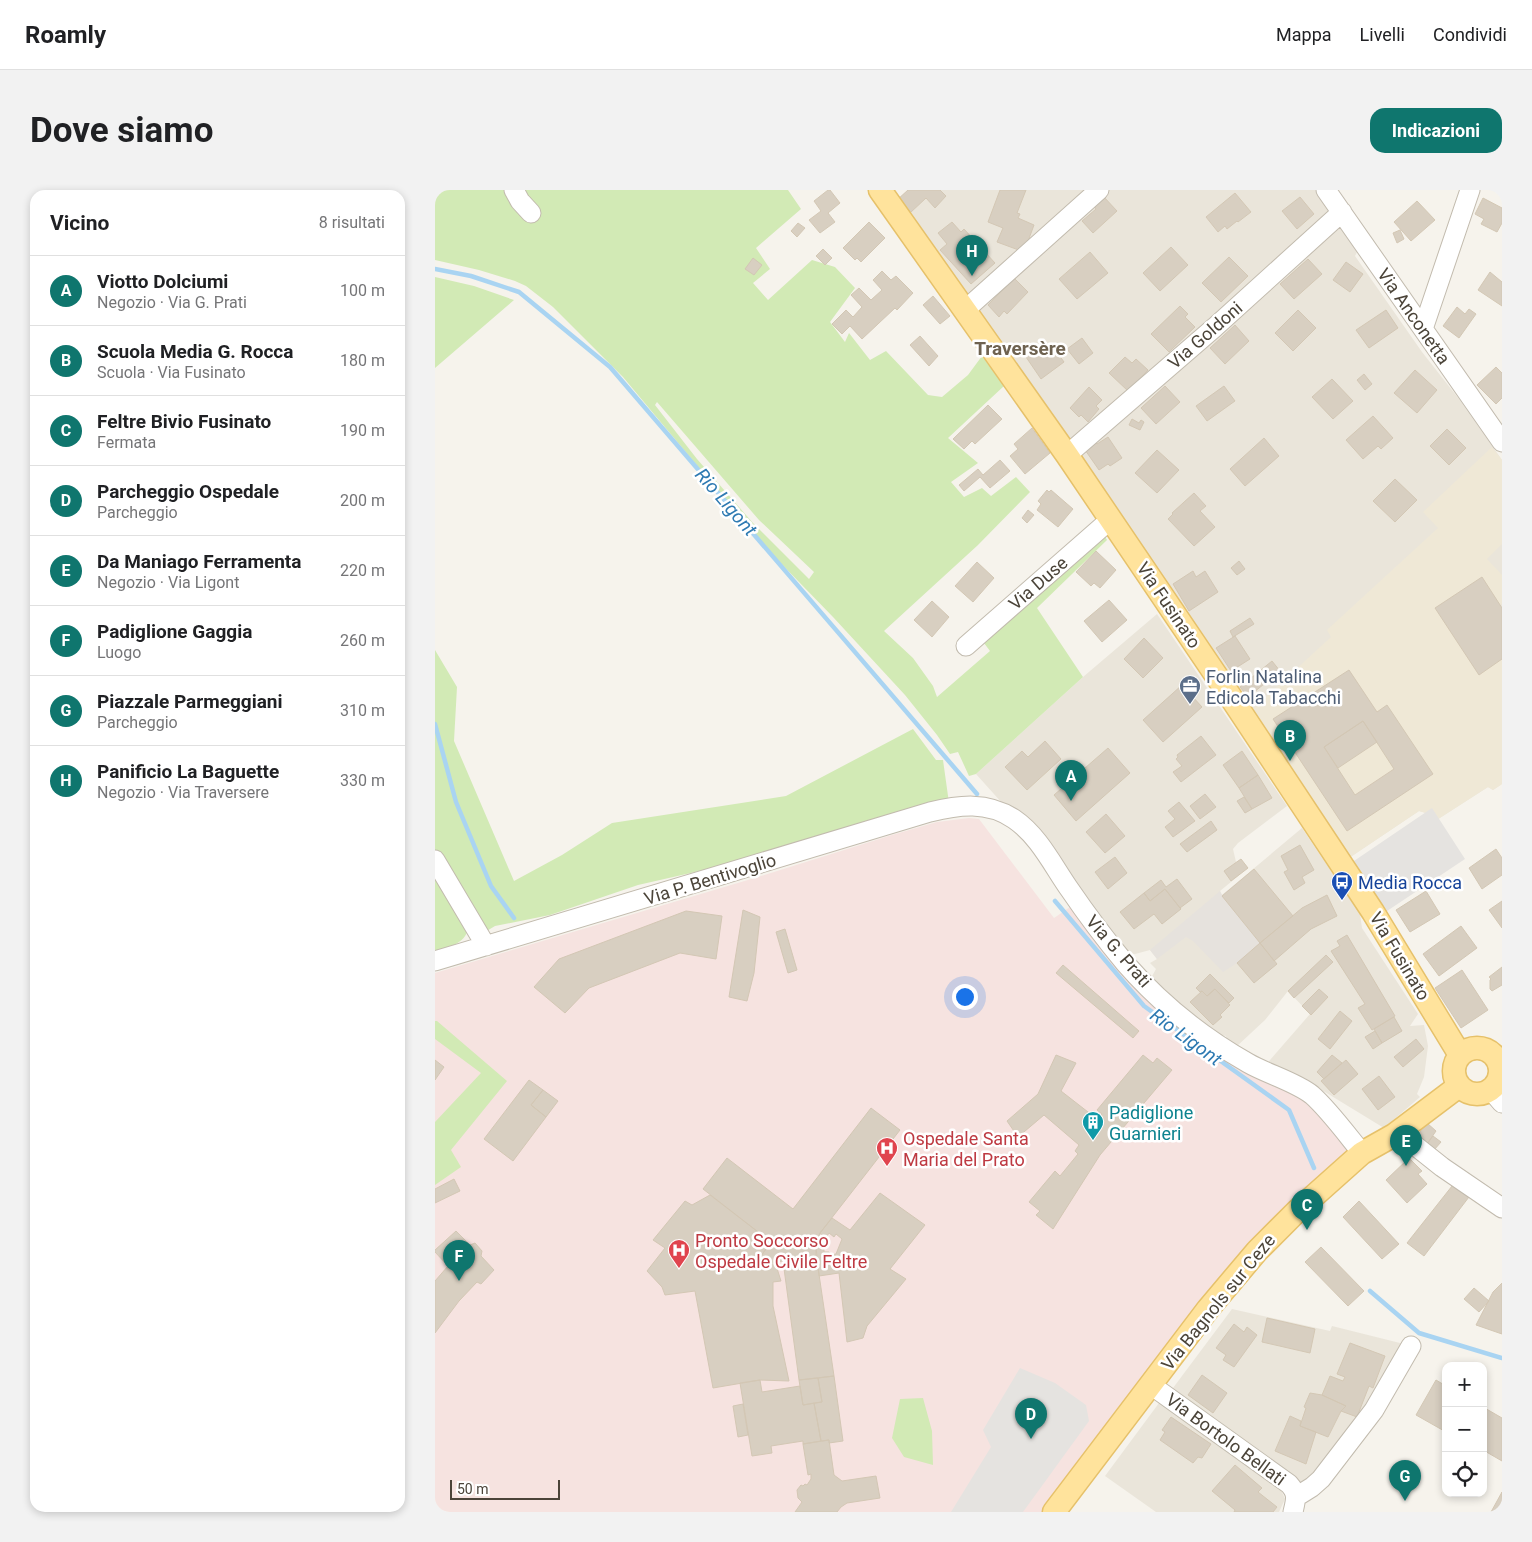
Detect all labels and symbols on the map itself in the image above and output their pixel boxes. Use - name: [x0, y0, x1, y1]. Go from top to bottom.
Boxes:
- pin: H: [956, 235, 988, 276]
- street label: Via Anconetta: [1373, 264, 1455, 368]
- street label: Via Goldoni: [1163, 297, 1247, 373]
- district label: Traversère: [974, 337, 1066, 360]
- water label: Rio Ligont: [690, 463, 762, 541]
- street label: Via Duse: [1004, 552, 1072, 614]
- street label: Via Fusinato: [1133, 558, 1205, 652]
- place label: Forlin Natalina Edicola Tabacchi: [1206, 666, 1341, 708]
- office icon: Forlin Natalina Edicola Tabacchi: [1178, 674, 1202, 705]
- pin: B: [1274, 720, 1306, 761]
- pin: A: [1055, 760, 1087, 801]
- street label: Via P. Bentivoglio: [642, 849, 778, 909]
- bus stop icon: Media Rocca: [1330, 870, 1354, 901]
- place label: Media Rocca: [1358, 872, 1462, 893]
- street label: Via Fusinato: [1365, 908, 1435, 1004]
- street label: Via G. Prati: [1082, 911, 1156, 991]
- your location: [952, 984, 978, 1010]
- water label: Rio Ligont: [1146, 1003, 1227, 1071]
- place label: Padiglione Guarnieri: [1109, 1102, 1193, 1144]
- building icon: Padiglione Guarnieri: [1081, 1110, 1105, 1141]
- pin: E: [1390, 1125, 1422, 1166]
- place label: Ospedale Santa Maria del Prato: [903, 1128, 1029, 1170]
- hospital icon: Ospedale Santa Maria del Prato: [875, 1136, 899, 1167]
- pin: C: [1291, 1189, 1323, 1230]
- place label: Pronto Soccorso Ospedale Civile Feltre: [695, 1230, 867, 1272]
- street label: Via Bagnols sur Ceze: [1157, 1230, 1279, 1374]
- hospital icon: Pronto Soccorso Ospedale Civile Feltre: [667, 1238, 691, 1269]
- pin: F: [443, 1240, 475, 1281]
- street label: Via Bortolo Bellati: [1162, 1389, 1290, 1489]
- pin: D: [1015, 1398, 1047, 1439]
- pin: G: [1389, 1460, 1421, 1501]
- scale bar: [450, 1477, 560, 1500]

